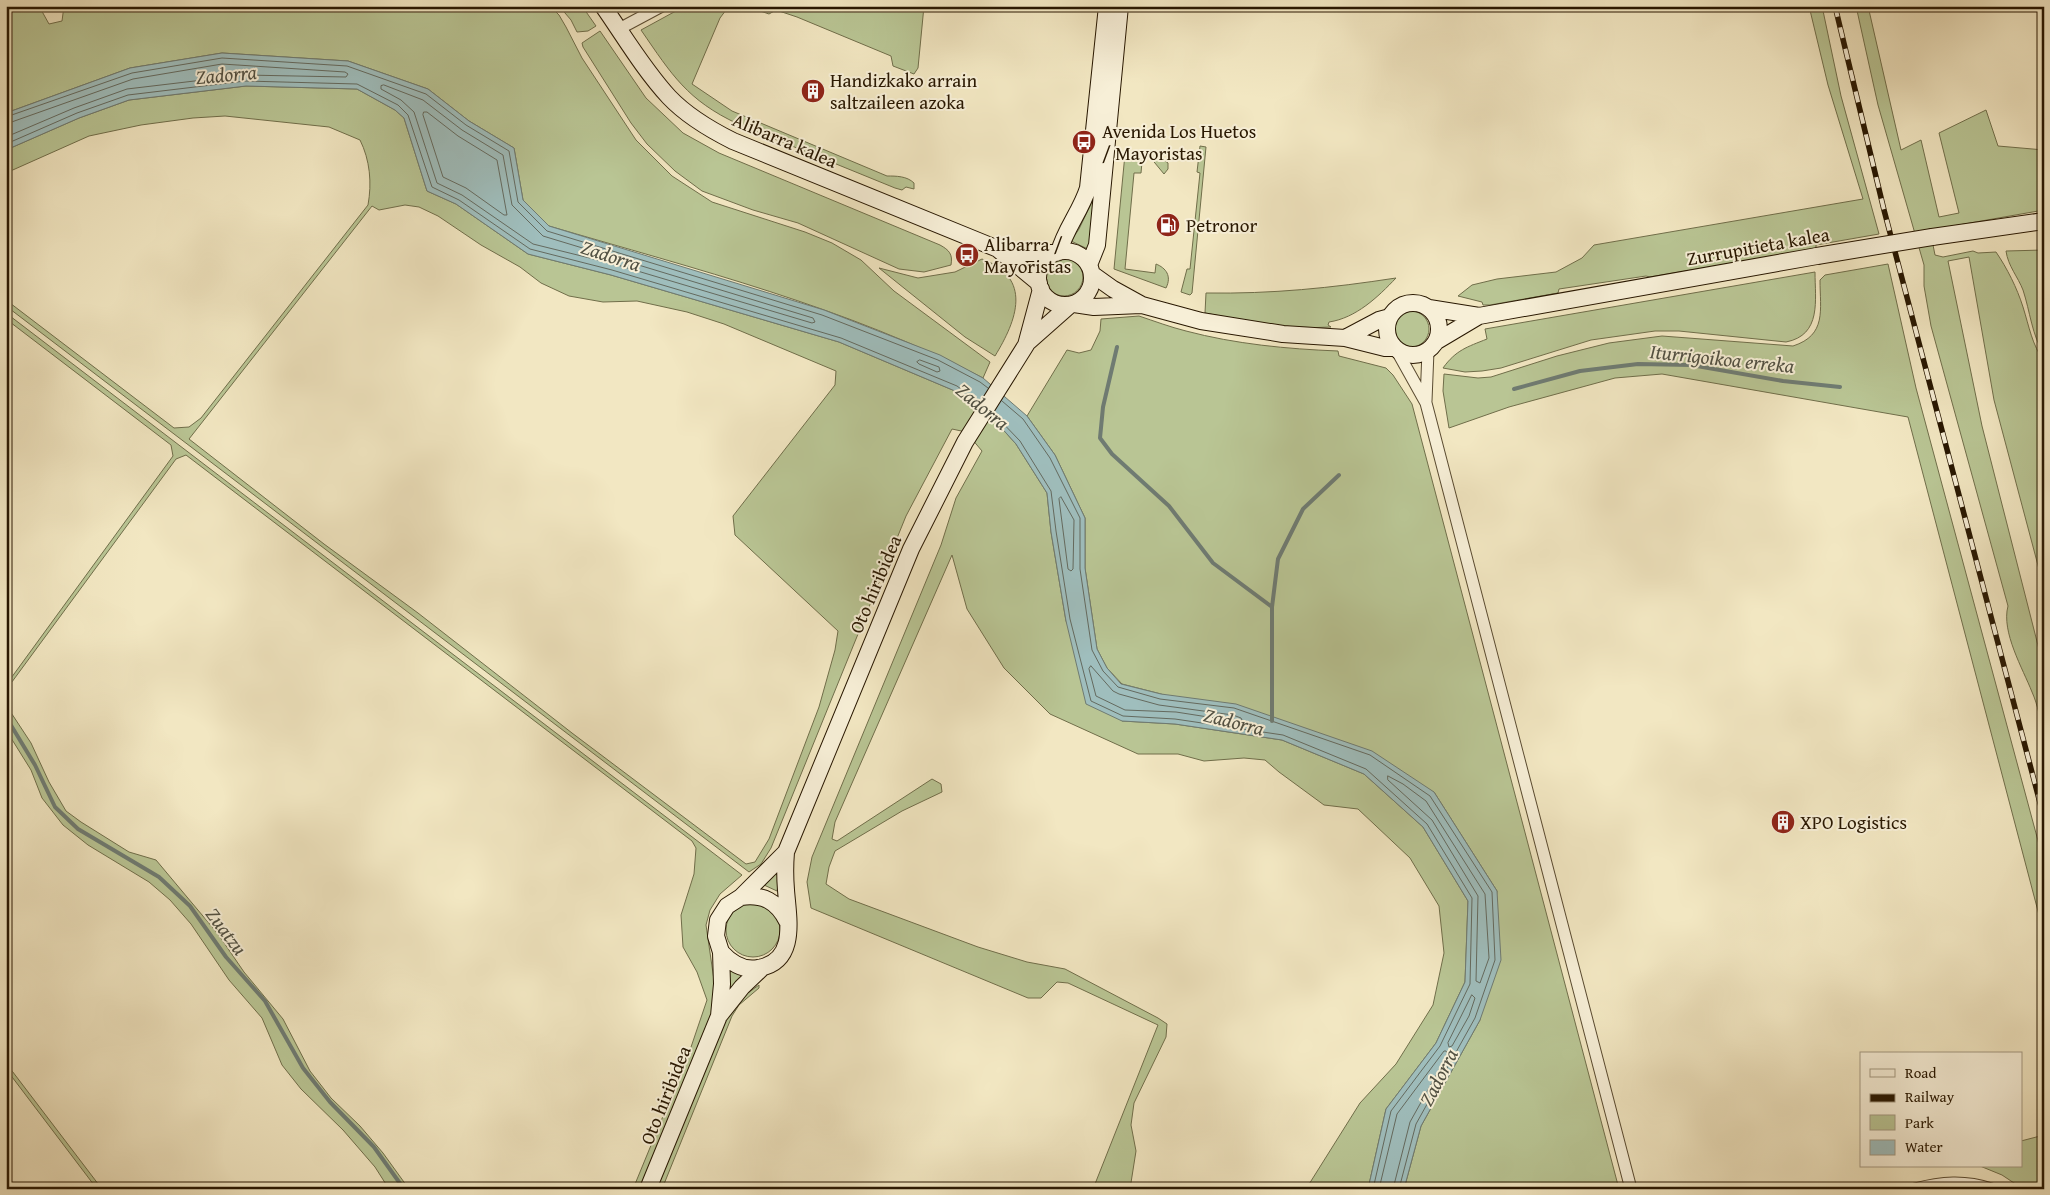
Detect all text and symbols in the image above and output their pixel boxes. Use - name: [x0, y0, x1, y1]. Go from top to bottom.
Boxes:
- water label: Zadorra: [194, 57, 258, 91]
- place label: Handizkako arrain saltzaileen azoka: [830, 66, 978, 116]
- building icon: Handizkako arrain saltzaileen azoka: [800, 78, 826, 104]
- street label: Alibarra kalea: [728, 105, 842, 175]
- place label: Avenida Los Huetos / Mayoristas: [1102, 117, 1256, 167]
- bus stop icon: Avenida Los Huetos / Mayoristas: [1071, 129, 1097, 155]
- place label: Petronor: [1186, 211, 1257, 239]
- fuel station icon: Petronor: [1155, 212, 1181, 238]
- street label: Zurrupitieta kalea: [1684, 220, 1832, 272]
- place label: Alibarra / Mayoristas: [984, 230, 1071, 280]
- water label: Zadorra: [577, 232, 645, 278]
- bus stop icon: Alibarra / Mayoristas: [954, 242, 980, 268]
- water label: Iturrigoikoa erreka: [1648, 336, 1796, 380]
- water label: Zadorra: [950, 376, 1016, 437]
- street label: Oto hiribidea: [842, 530, 908, 638]
- water label: Zadorra: [1201, 700, 1268, 743]
- place label: XPO Logistics: [1800, 808, 1907, 836]
- building icon: XPO Logistics: [1770, 809, 1796, 835]
- water label: Zuatzu: [199, 901, 255, 961]
- street label: Oto hiribidea: [632, 1041, 698, 1149]
- water label: Zadorra: [1411, 1043, 1465, 1111]
- legend: [1860, 1052, 2022, 1168]
- text: Road: [1905, 1062, 1936, 1083]
- text: Railway: [1905, 1086, 1955, 1107]
- text: Park: [1905, 1112, 1934, 1133]
- text: Water: [1905, 1136, 1943, 1157]

